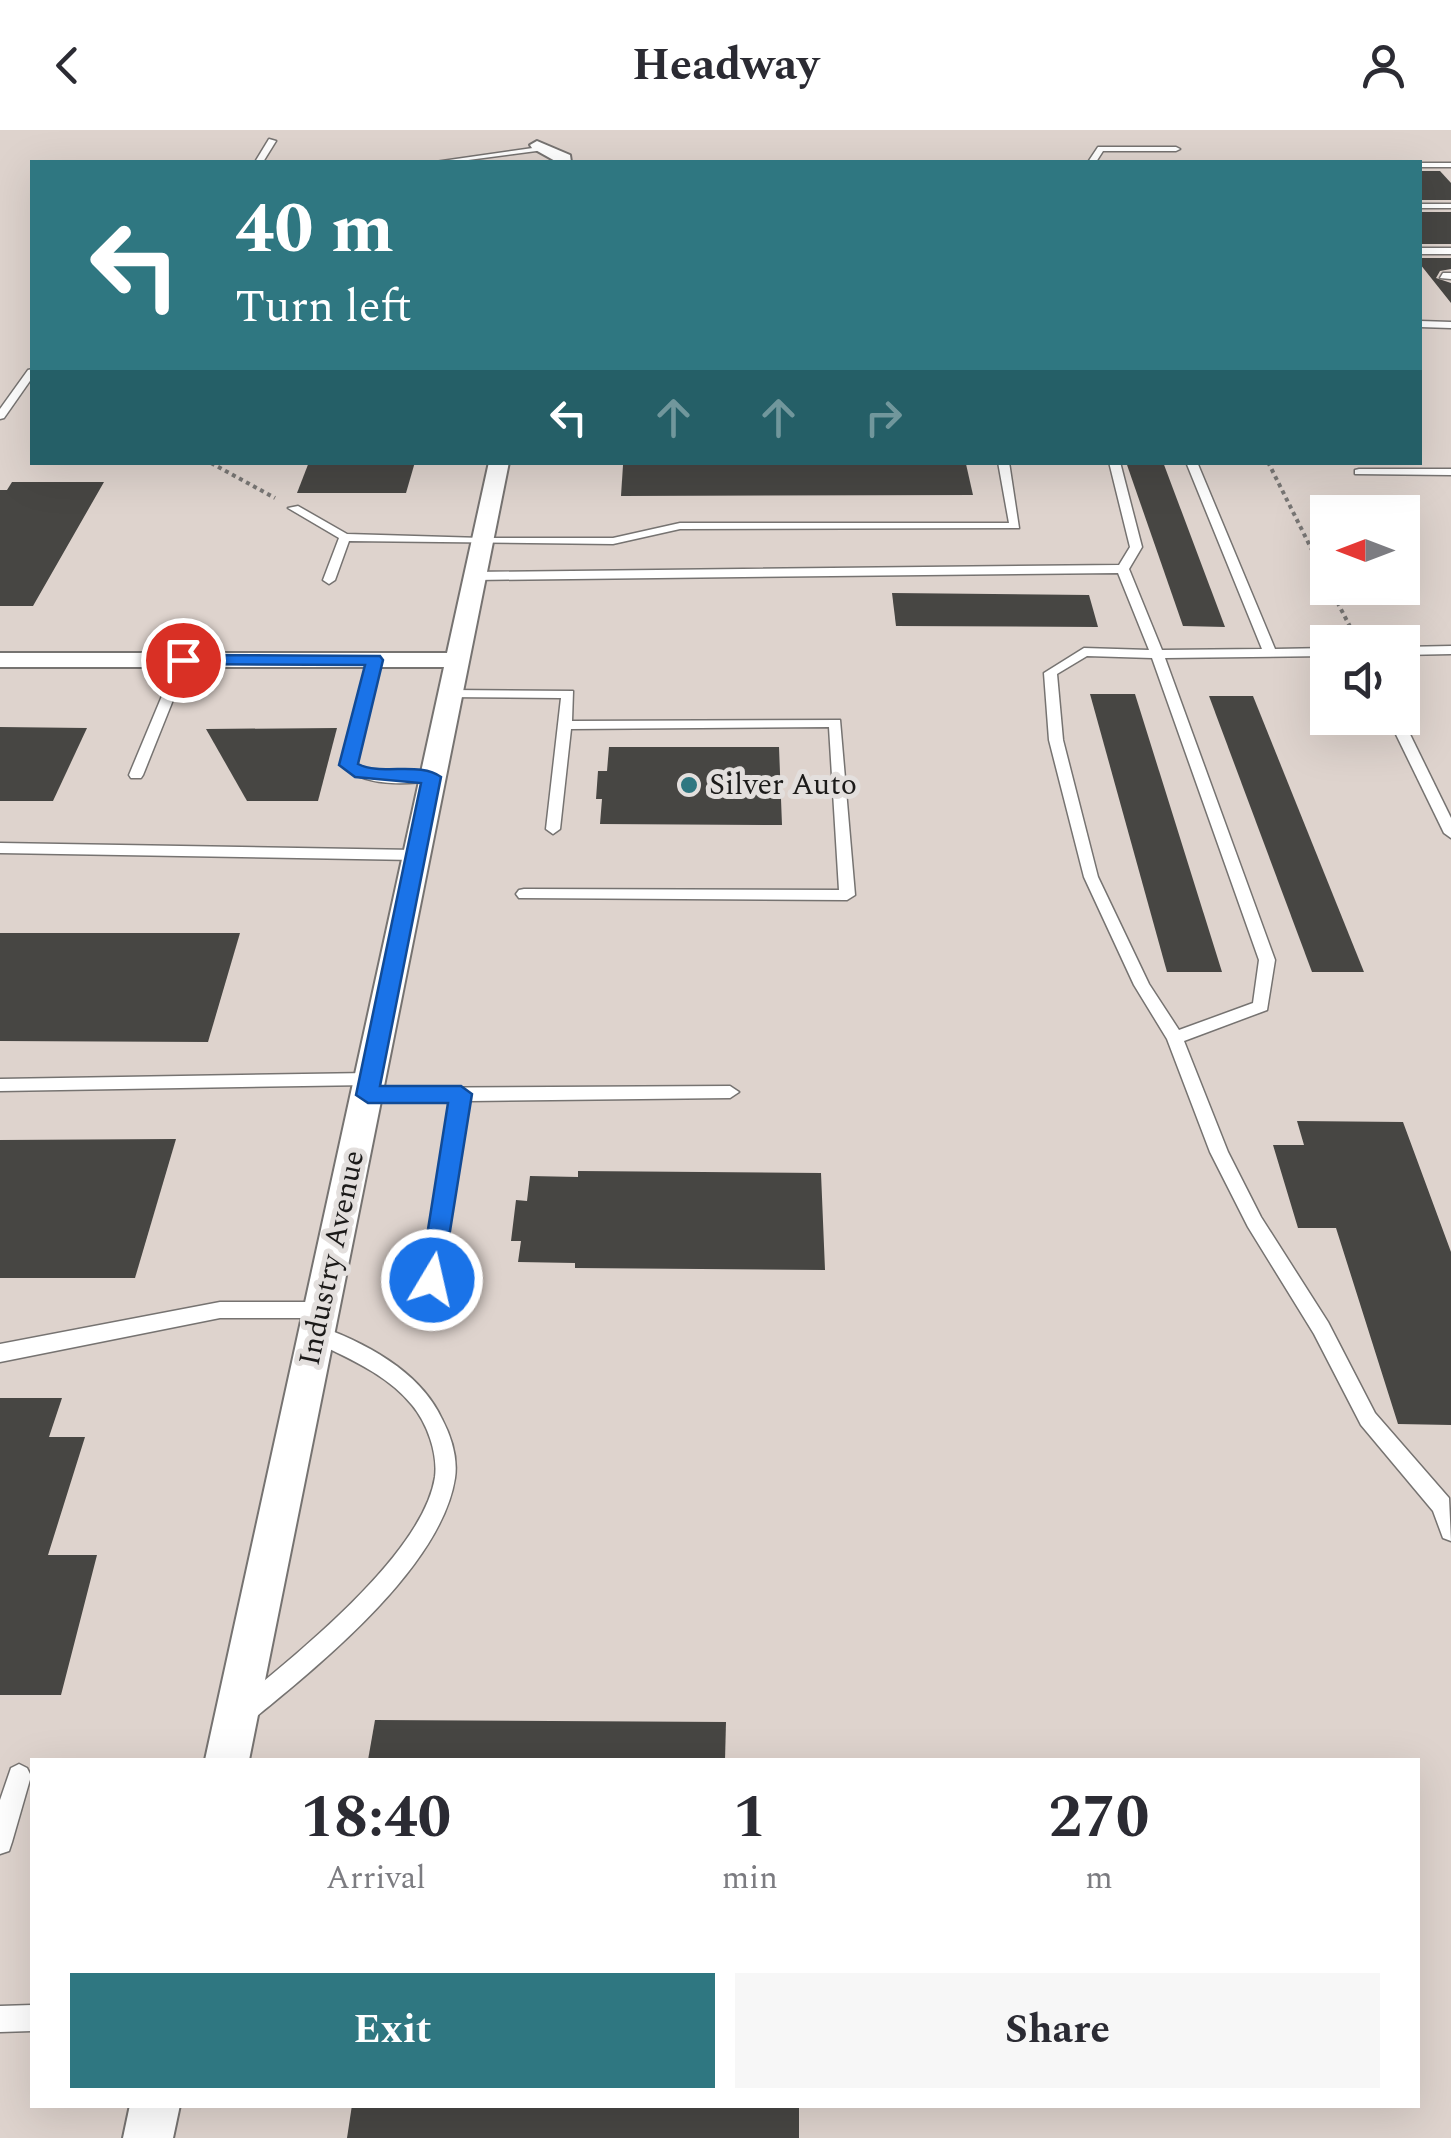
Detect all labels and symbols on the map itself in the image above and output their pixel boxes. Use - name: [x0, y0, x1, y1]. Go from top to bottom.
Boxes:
- north arrow: [1310, 495, 1420, 605]
- pin: [141, 618, 226, 703]
- place label: Silver Auto: [709, 762, 857, 808]
- marker: Silver Auto: [678, 774, 700, 796]
- street label: Industry Avenue: [287, 1146, 377, 1370]
- position arrow: [380, 1228, 484, 1332]

